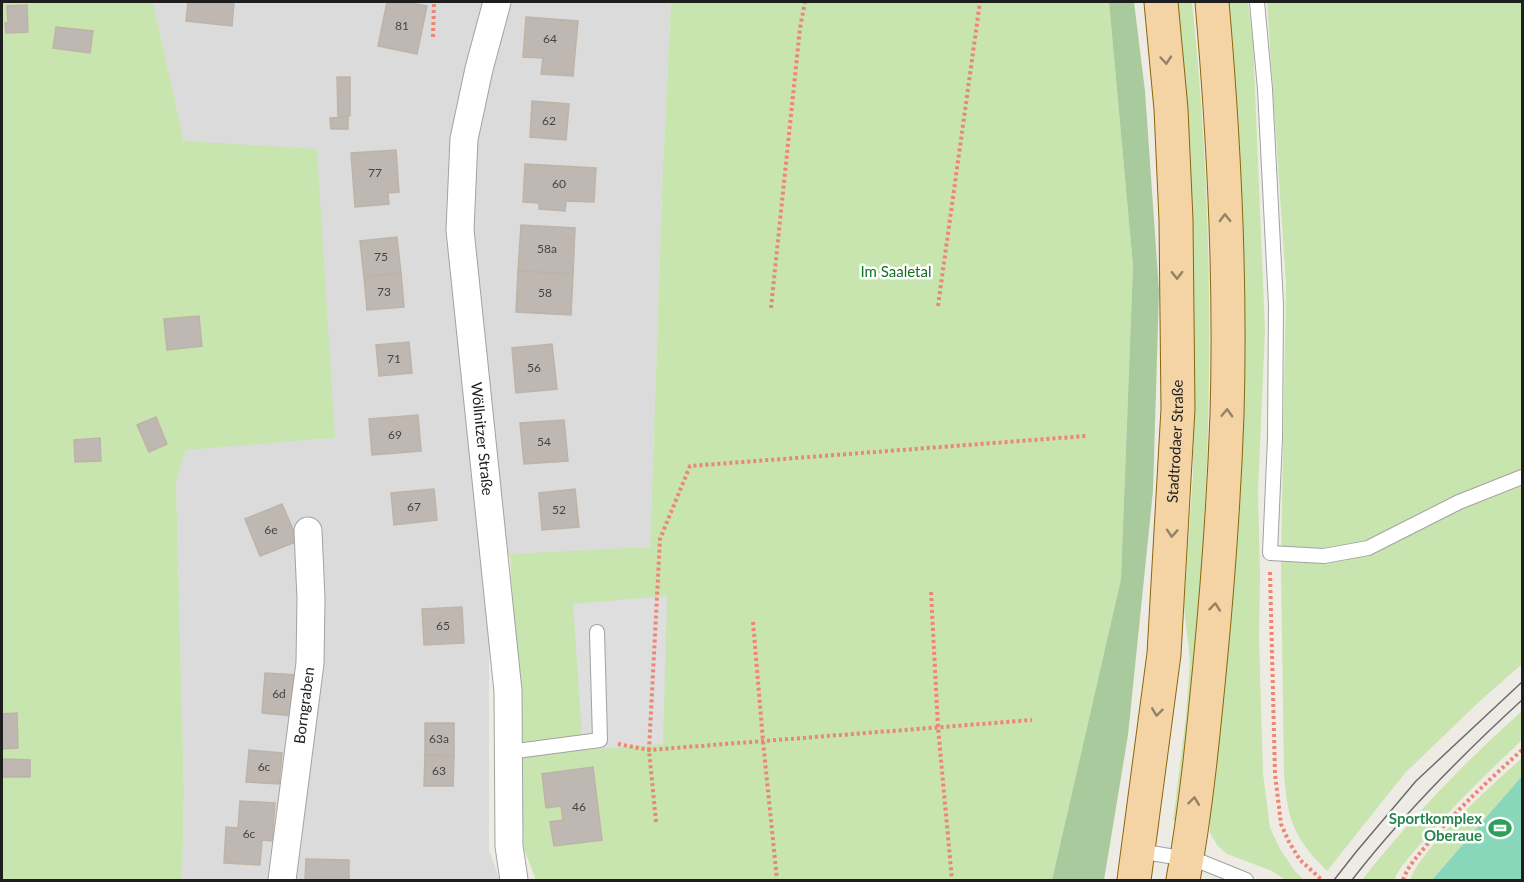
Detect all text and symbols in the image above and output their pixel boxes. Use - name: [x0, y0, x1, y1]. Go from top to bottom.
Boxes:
- house number: 81: [395, 18, 409, 33]
- house number: 64: [543, 31, 557, 46]
- one-way arrow: [1159, 55, 1172, 64]
- house number: 62: [542, 113, 556, 128]
- house number: 77: [368, 165, 382, 180]
- house number: 60: [552, 176, 566, 191]
- one-way arrow: [1219, 213, 1232, 222]
- house number: 58a: [537, 241, 557, 256]
- house number: 75: [374, 249, 388, 264]
- park label: Im Saaletal: [861, 262, 932, 280]
- one-way arrow: [1171, 271, 1184, 280]
- house number: 73: [377, 284, 391, 299]
- house number: 58: [538, 285, 552, 300]
- house number: 71: [387, 351, 401, 366]
- house number: 56: [527, 360, 541, 375]
- street label: Stadtrodaer Straße: [1163, 379, 1186, 503]
- street label: Wöllnitzer Straße: [468, 381, 498, 496]
- one-way arrow: [1220, 408, 1233, 417]
- house number: 69: [388, 427, 402, 442]
- house number: 54: [537, 434, 551, 449]
- house number: 67: [407, 499, 421, 514]
- house number: 52: [552, 502, 566, 517]
- house number: 6e: [264, 522, 278, 537]
- one-way arrow: [1166, 529, 1179, 538]
- one-way arrow: [1208, 603, 1221, 612]
- house number: 65: [436, 618, 450, 633]
- street label: Borngraben: [290, 666, 317, 745]
- house number: 6d: [272, 686, 286, 701]
- one-way arrow: [1151, 707, 1164, 716]
- house number: 63a: [429, 731, 449, 746]
- house number: 6c: [258, 759, 271, 774]
- house number: 63: [432, 763, 446, 778]
- one-way arrow: [1188, 797, 1200, 806]
- house number: 46: [572, 799, 586, 814]
- place label: Sportkomplex Oberaue: [1389, 809, 1482, 844]
- sports icon: Sportkomplex Oberaue: [1487, 815, 1513, 841]
- house number: 6c: [243, 826, 256, 841]

